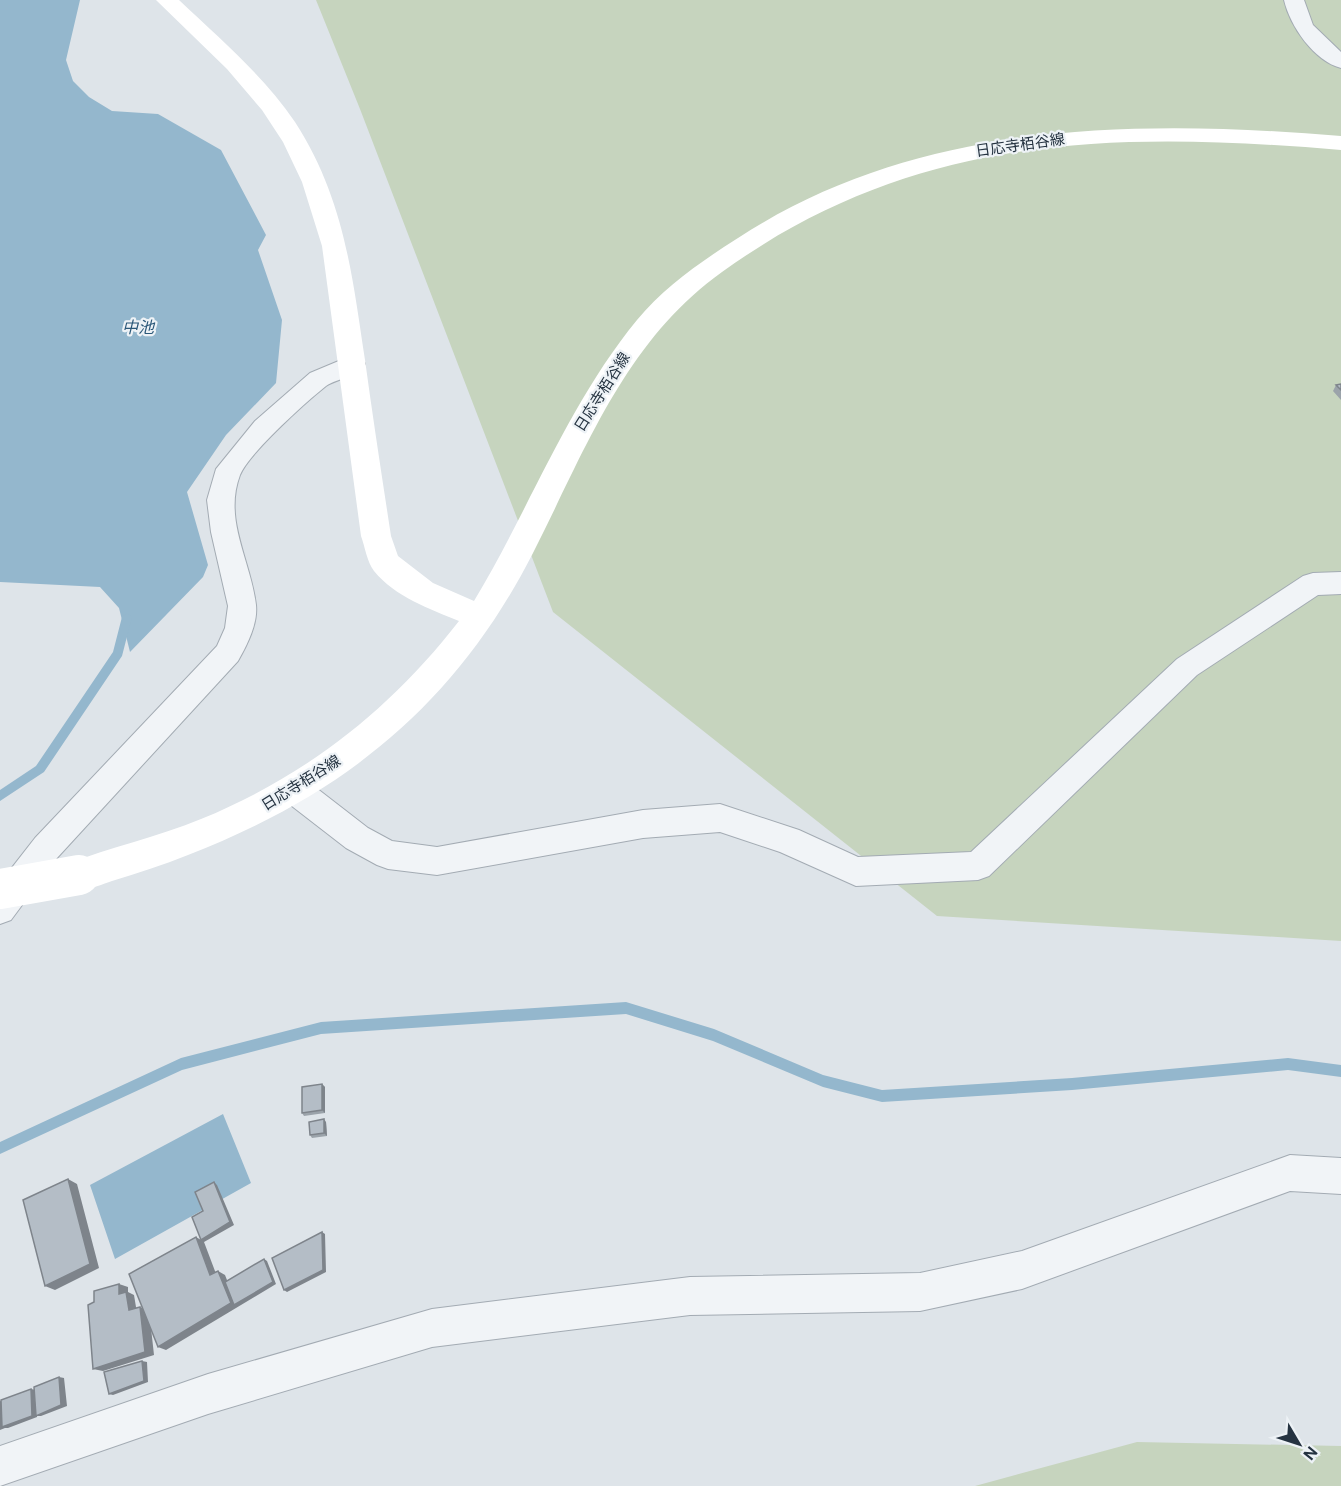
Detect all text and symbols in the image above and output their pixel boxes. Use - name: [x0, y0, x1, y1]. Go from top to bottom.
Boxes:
- street label: 日応寺栢谷線: [974, 129, 1066, 161]
- water label: 中池: [122, 317, 156, 338]
- street label: 日応寺栢谷線: [570, 349, 634, 435]
- street label: 日応寺栢谷線: [258, 751, 344, 815]
- north arrow: [1269, 1414, 1329, 1474]
- text: N: [1298, 1442, 1322, 1464]

